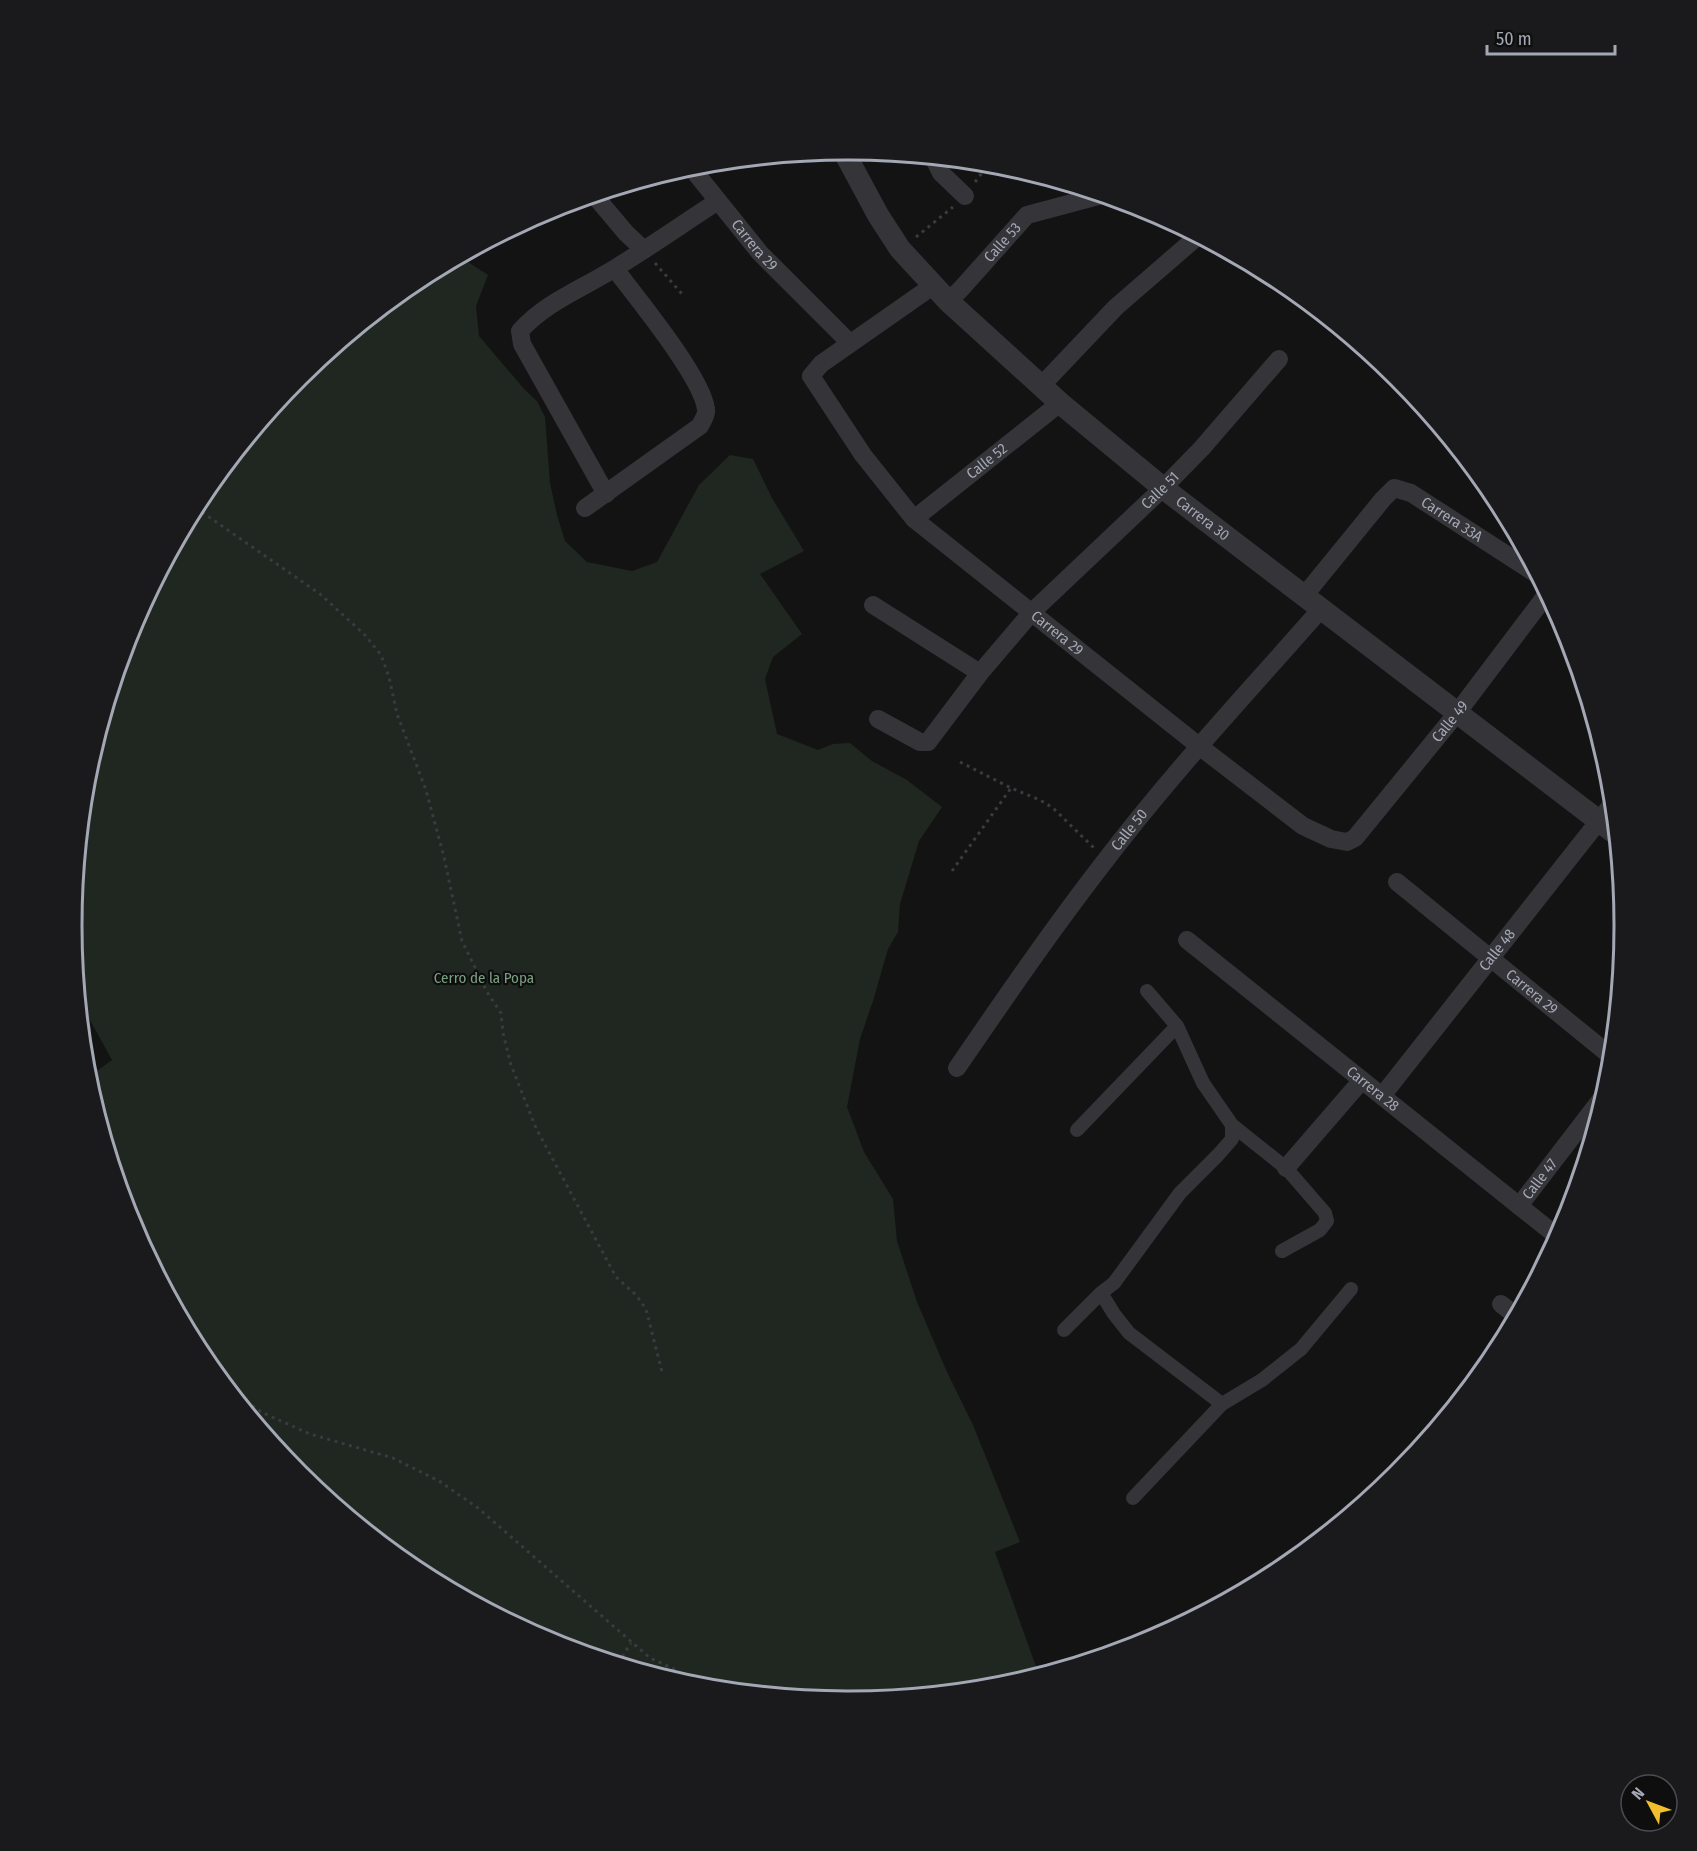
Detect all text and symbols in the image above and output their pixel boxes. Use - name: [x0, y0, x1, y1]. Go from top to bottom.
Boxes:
- scale bar: [1487, 18, 1614, 56]
- text: 50 m: [1496, 28, 1532, 50]
- street label: Carrera 29: [728, 216, 781, 274]
- street label: Calle 53: [980, 219, 1025, 266]
- street label: Calle 52: [963, 439, 1011, 483]
- street label: Calle 51: [1138, 468, 1183, 513]
- street label: Carrera 30: [1172, 492, 1233, 544]
- street label: Carrera 33A: [1418, 493, 1486, 546]
- street label: Carrera 29: [1027, 607, 1087, 659]
- street label: Calle 49: [1428, 697, 1472, 746]
- street label: Calle 50: [1107, 805, 1151, 854]
- street label: Calle 48: [1475, 925, 1519, 974]
- street label: Carrera 29: [1502, 965, 1562, 1018]
- park label: Cerro de la Popa: [434, 969, 534, 987]
- street label: Carrera 28: [1343, 1062, 1403, 1115]
- street label: Calle 47: [1518, 1155, 1561, 1203]
- north arrow: [1619, 1773, 1679, 1833]
- text: N: [1628, 1784, 1648, 1803]

